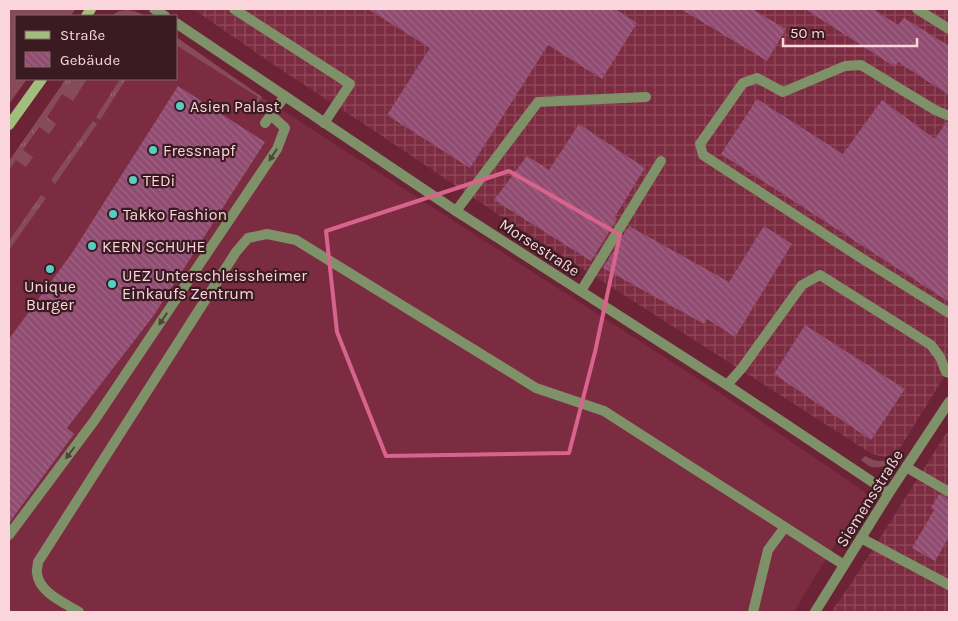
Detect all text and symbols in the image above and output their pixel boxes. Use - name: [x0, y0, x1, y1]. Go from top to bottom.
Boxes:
- legend: [15, 15, 178, 80]
- scale bar: [783, 15, 917, 47]
- text: 50 m: [790, 24, 825, 42]
- text: Straße: [60, 26, 105, 44]
- text: Gebäude: [60, 51, 120, 69]
- place label: Asien Palast: [190, 97, 279, 116]
- marker: Asien Palast: [174, 100, 186, 112]
- place label: Fressnapf: [163, 141, 236, 160]
- marker: Fressnapf: [147, 144, 159, 156]
- one-way arrow: [268, 149, 278, 162]
- place label: TEDi: [143, 171, 175, 190]
- marker: TEDi: [127, 174, 139, 186]
- place label: Takko Fashion: [123, 205, 227, 224]
- marker: Takko Fashion: [107, 208, 119, 220]
- street label: Morsestraße: [496, 214, 583, 280]
- place label: KERN SCHUHE: [102, 237, 206, 256]
- marker: KERN SCHUHE: [86, 240, 98, 252]
- marker: Unique Burger: [44, 263, 56, 275]
- place label: UEZ Unterschleissheimer Einkaufs Zentrum: [122, 266, 307, 303]
- place label: Unique Burger: [24, 277, 76, 314]
- marker: UEZ Unterschleissheimer Einkaufs Zentrum: [106, 278, 118, 290]
- one-way arrow: [158, 313, 167, 326]
- one-way arrow: [65, 446, 75, 460]
- street label: Siemensstraße: [832, 446, 907, 550]

